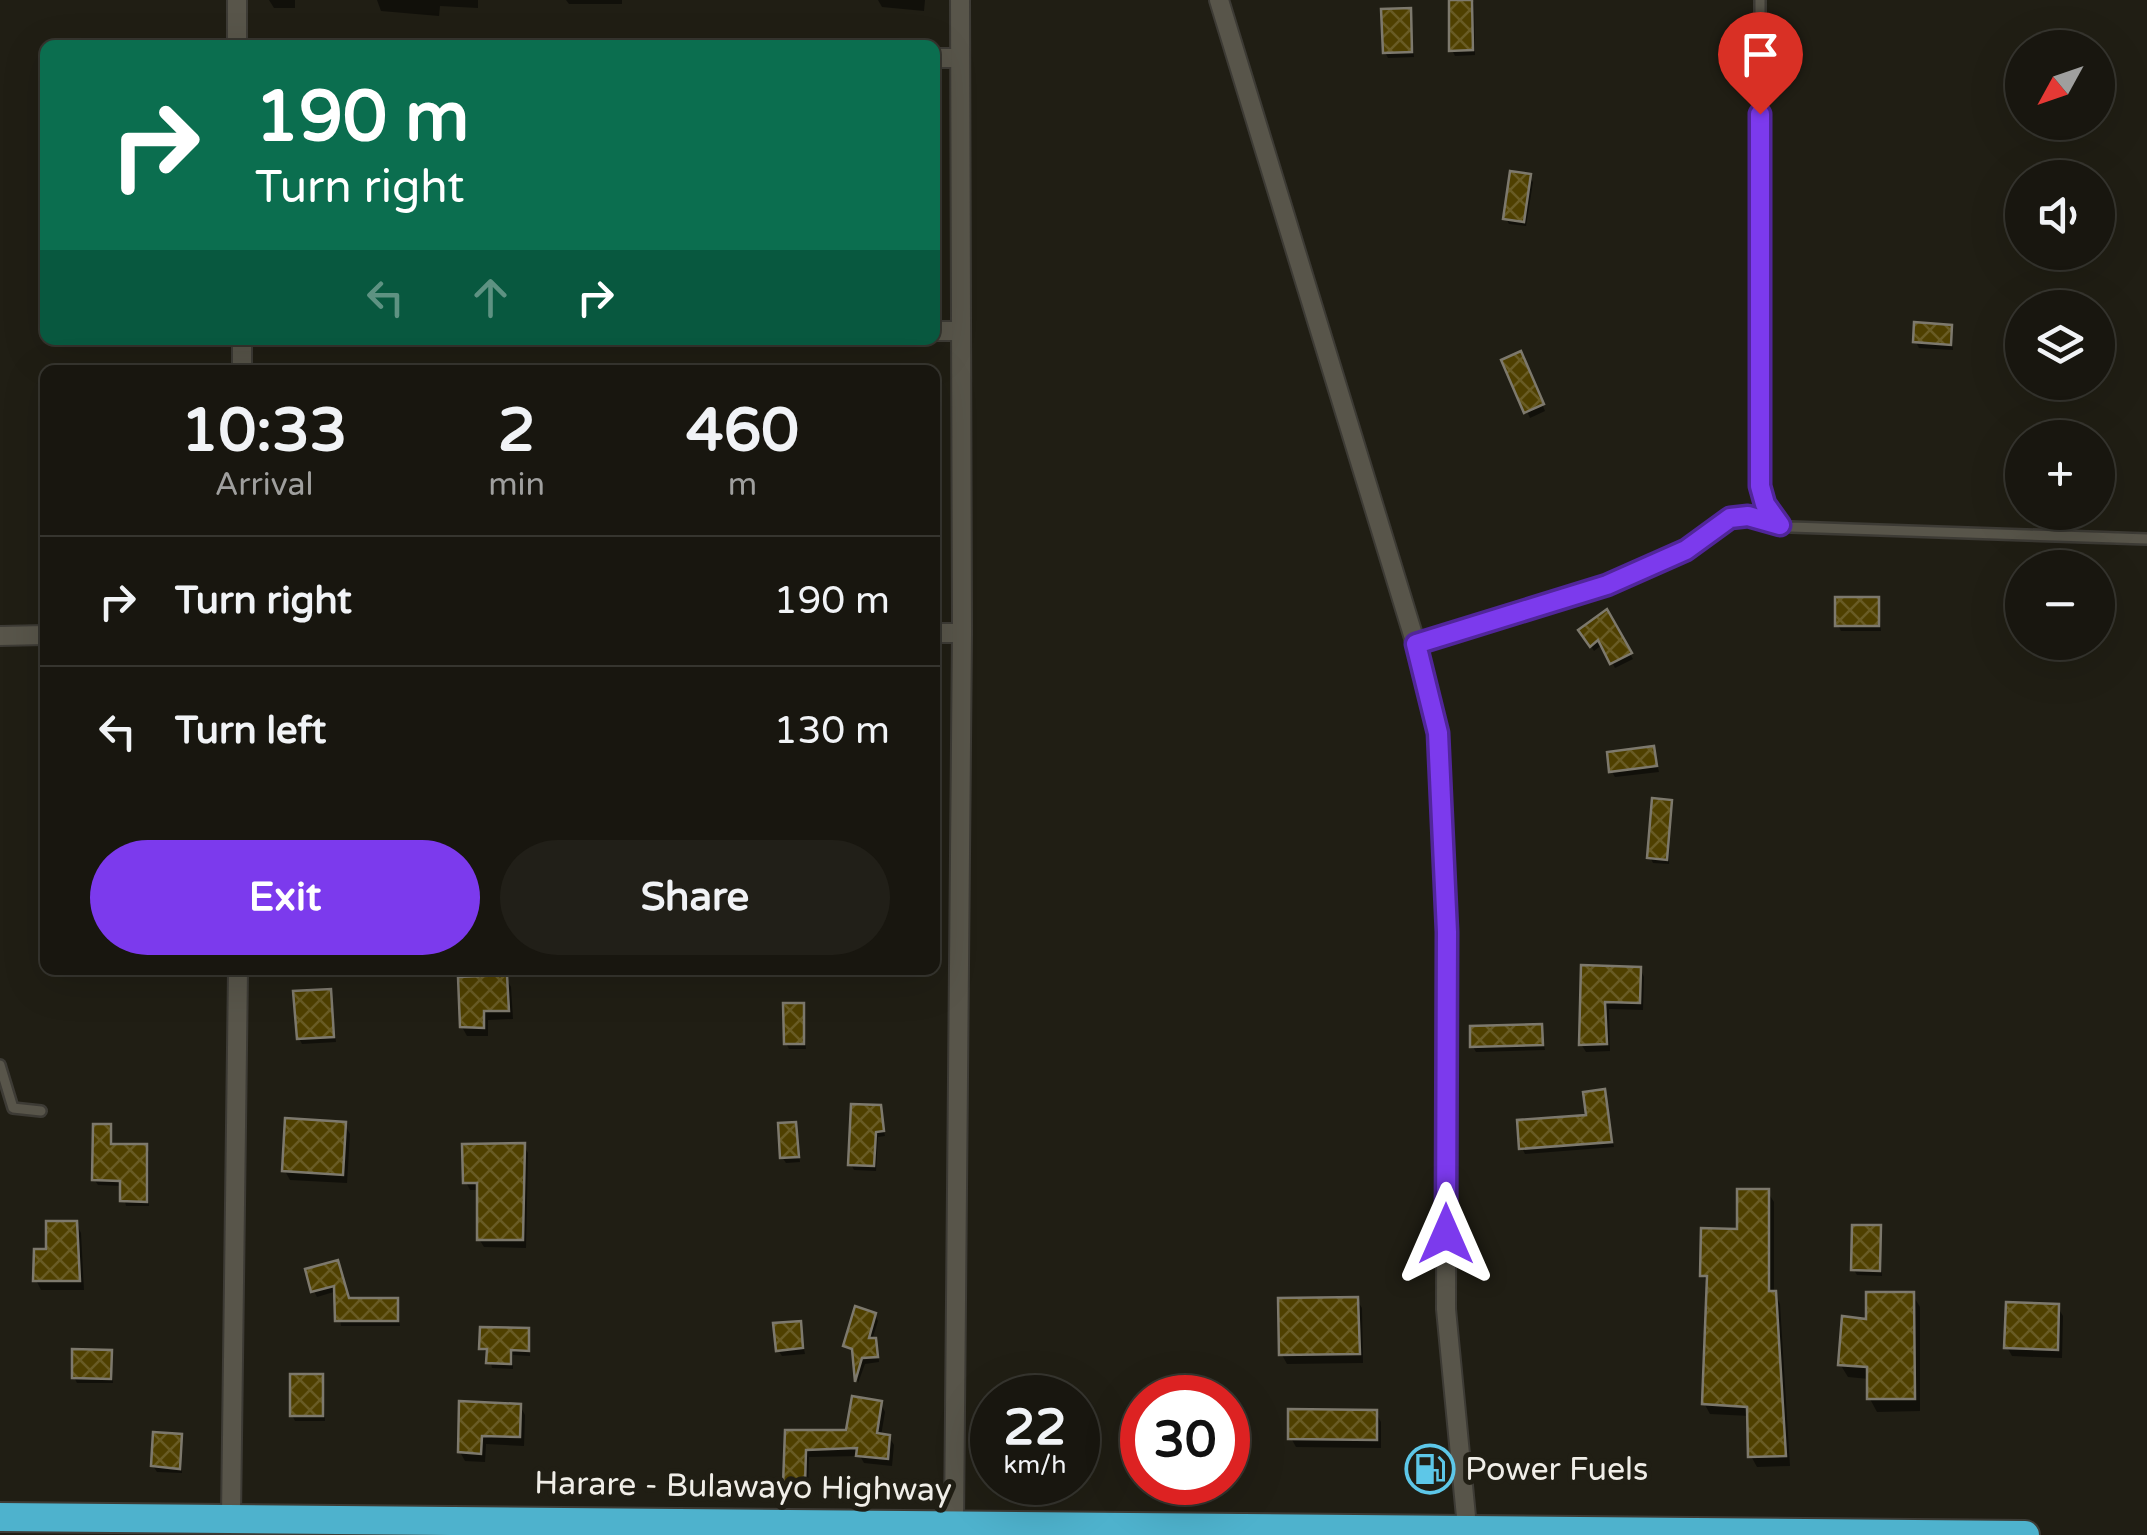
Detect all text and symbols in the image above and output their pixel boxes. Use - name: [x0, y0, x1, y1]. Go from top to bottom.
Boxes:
- pin: [1718, 12, 1803, 115]
- icon: arrive: [1733, 27, 1788, 82]
- north arrow: [2005, 30, 2115, 140]
- map controls: [2005, 30, 2115, 660]
- text: 190 m: [255, 76, 469, 160]
- icon: right: [90, 80, 220, 210]
- button: sound: [2005, 160, 2115, 270]
- text: Turn right: [255, 161, 464, 215]
- icon: left: [358, 270, 413, 325]
- icon: ahead: [463, 270, 518, 325]
- icon: right: [568, 270, 623, 325]
- button: layers: [2005, 290, 2115, 400]
- text: 10:33: [181, 395, 347, 467]
- text: 2: [498, 395, 535, 467]
- text: 460: [686, 395, 799, 467]
- button: +: [2005, 420, 2115, 530]
- text: Arrival: [215, 466, 314, 504]
- text: min: [488, 466, 545, 504]
- text: m: [728, 466, 757, 504]
- button: −: [2005, 550, 2115, 660]
- icon: right: [90, 574, 145, 629]
- text: Turn right: [175, 578, 352, 624]
- text: 190 m: [774, 578, 890, 624]
- icon: left: [90, 704, 145, 759]
- text: Turn left: [175, 708, 326, 754]
- text: 130 m: [774, 708, 890, 754]
- button: Exit: [90, 840, 480, 955]
- button: Share: [500, 840, 890, 955]
- position arrow: [1394, 1182, 1498, 1286]
- speed limit sign: 30: [1120, 1375, 1250, 1505]
- text: 22: [1004, 1398, 1066, 1458]
- fuel station icon: Power Fuels: [1404, 1443, 1456, 1495]
- text: km/h: [1004, 1450, 1066, 1480]
- place label: Power Fuels: [1465, 1451, 1648, 1489]
- street label: Harare - Bulawayo Highway: [534, 1464, 952, 1510]

